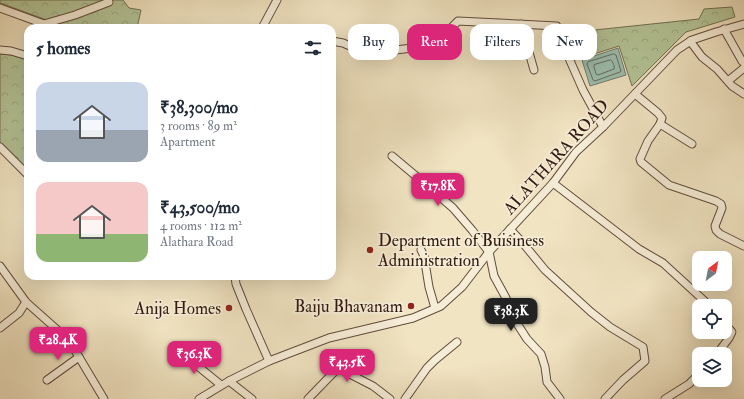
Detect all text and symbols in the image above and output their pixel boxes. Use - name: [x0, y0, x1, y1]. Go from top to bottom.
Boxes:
- chip: Buy: [348, 24, 399, 60]
- chip: Rent: [407, 24, 462, 60]
- chip: Filters: [470, 24, 534, 60]
- chip: New: [542, 24, 597, 60]
- icon: filters: [302, 37, 324, 59]
- text: 5 homes: [36, 38, 90, 59]
- street label: ALATHARA ROAD: [498, 95, 613, 220]
- text: ₹38,300/mo: [160, 97, 238, 118]
- icon: home: [68, 98, 116, 146]
- text: 3 rooms · 89 m²: [160, 118, 237, 134]
- text: Apartment: [160, 134, 216, 150]
- pin: ₹17.8K: [405, 173, 471, 207]
- text: ₹17.8K: [420, 178, 456, 194]
- text: ₹43,500/mo: [160, 197, 240, 218]
- icon: home: [68, 198, 116, 246]
- text: 4 rooms · 112 m²: [160, 218, 242, 234]
- place label: Department of Buisiness Administration: [377, 230, 544, 271]
- text: Alathara Road: [160, 234, 233, 250]
- marker: Department of Buisiness Administration: [365, 245, 375, 255]
- north arrow: [692, 251, 732, 291]
- map controls: [692, 251, 732, 387]
- place label: Baiju Bhavanam: [294, 296, 403, 317]
- place label: Anija Homes: [133, 298, 221, 319]
- pin: ₹38.3K: [478, 298, 544, 332]
- button: locate: [692, 299, 732, 339]
- marker: Baiju Bhavanam: [406, 301, 416, 311]
- marker: Anija Homes: [224, 303, 234, 313]
- text: ₹38.3K: [493, 303, 529, 319]
- pin: ₹28.4K: [25, 327, 91, 361]
- text: ₹28.4K: [39, 332, 77, 348]
- pin: ₹36.3K: [161, 341, 227, 375]
- text: ₹36.3K: [176, 346, 212, 362]
- button: layers: [692, 347, 732, 387]
- pin: ₹43.5K: [314, 349, 380, 383]
- text: ₹43.5K: [329, 354, 365, 370]

